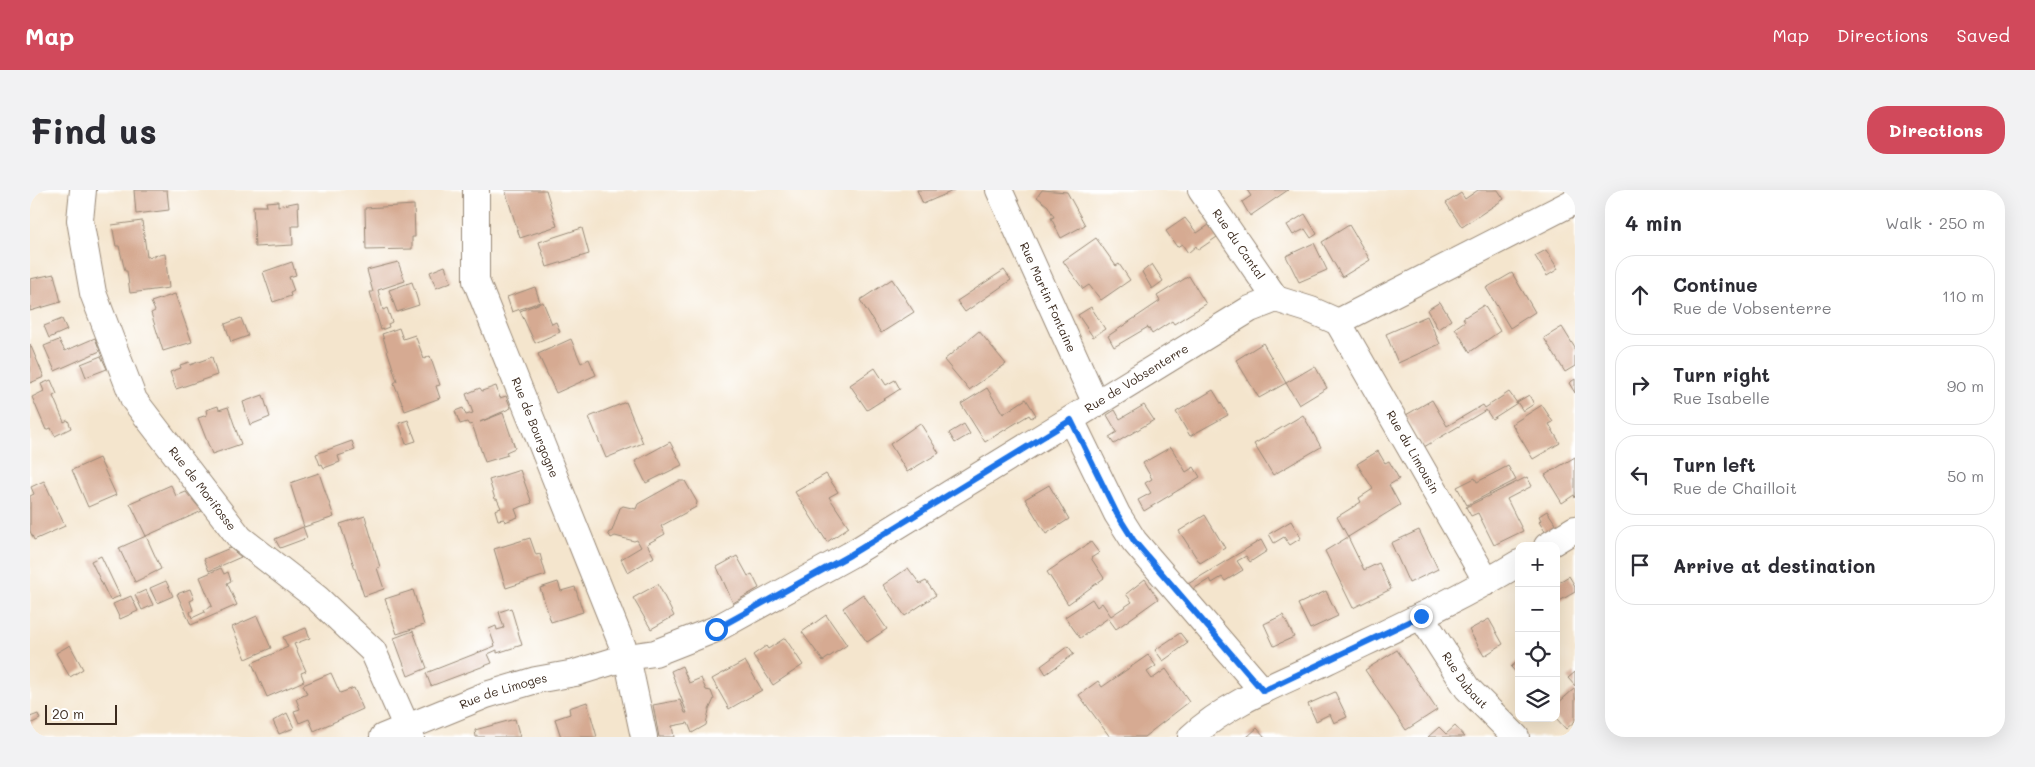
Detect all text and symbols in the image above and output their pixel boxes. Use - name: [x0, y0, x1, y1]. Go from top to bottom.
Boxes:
- text: Map: [25, 20, 74, 51]
- text: Map: [1772, 23, 1809, 47]
- text: Directions: [1837, 23, 1929, 47]
- text: Saved: [1957, 23, 2010, 47]
- button: Directions: [1867, 106, 2005, 154]
- text: Find us: [30, 107, 157, 153]
- street label: Rue du Cantal: [1209, 205, 1269, 282]
- text: 4 min: [1625, 209, 1682, 236]
- text: Walk · 250 m: [1885, 212, 1985, 233]
- street label: Rue Martin Fontaine: [1017, 239, 1081, 355]
- text: Continue: [1673, 272, 1758, 297]
- icon: ahead: [1626, 281, 1654, 309]
- text: 110 m: [1942, 285, 1984, 306]
- text: Rue de Vobsenterre: [1673, 297, 1832, 318]
- street label: Rue de Vobsenterre: [1081, 340, 1191, 416]
- text: Turn right: [1673, 362, 1770, 387]
- icon: right: [1626, 371, 1654, 399]
- street label: Rue de Bourgogne: [508, 375, 563, 480]
- text: 90 m: [1947, 375, 1984, 396]
- text: Rue Isabelle: [1673, 387, 1770, 408]
- street label: Rue du Limousin: [1383, 407, 1444, 496]
- street label: Rue de Morifosse: [166, 443, 240, 534]
- text: Turn left: [1673, 452, 1756, 477]
- icon: left: [1626, 461, 1654, 489]
- text: 50 m: [1947, 465, 1984, 486]
- text: Rue de Chailloit: [1673, 477, 1797, 498]
- map controls: [1515, 542, 1560, 722]
- button: +: [1515, 542, 1560, 587]
- icon: arrive: [1626, 551, 1654, 579]
- text: Arrive at destination: [1673, 553, 1876, 578]
- button: −: [1515, 587, 1560, 632]
- route end: [1410, 605, 1433, 628]
- route start: [705, 618, 728, 641]
- button: locate: [1515, 632, 1560, 677]
- street label: Rue Dubaut: [1439, 648, 1492, 712]
- street label: Rue de Limoges: [457, 669, 548, 712]
- button: layers: [1515, 677, 1560, 722]
- scale bar: [45, 702, 118, 725]
- text: 20 m: [52, 704, 84, 723]

